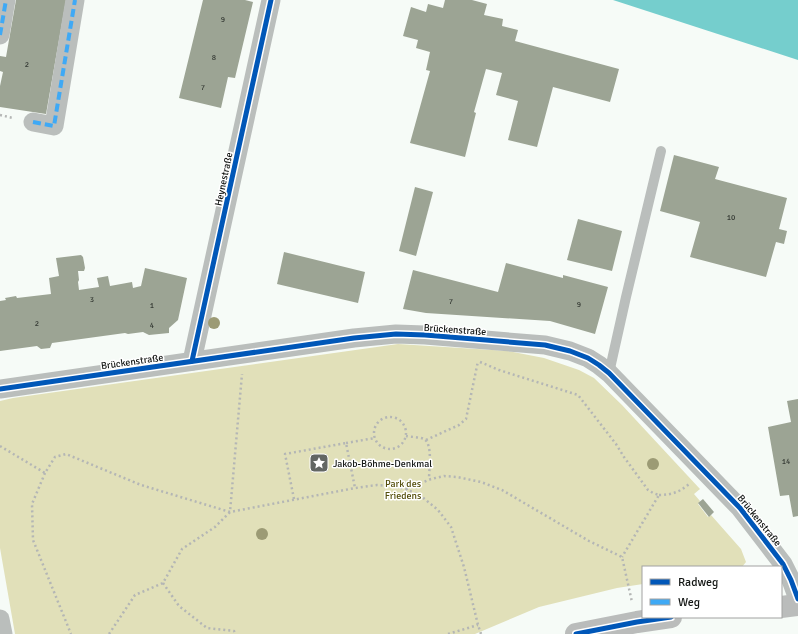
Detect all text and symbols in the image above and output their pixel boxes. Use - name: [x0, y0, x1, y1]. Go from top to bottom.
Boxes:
- house number: 9: [221, 14, 225, 24]
- house number: 8: [212, 52, 216, 62]
- house number: 2: [25, 59, 29, 69]
- house number: 7: [201, 82, 205, 92]
- street label: Heynestraße: [212, 151, 236, 207]
- house number: 10: [727, 212, 735, 222]
- house number: 3: [90, 294, 94, 304]
- house number: 7: [449, 296, 453, 306]
- house number: 9: [577, 299, 581, 309]
- house number: 1: [150, 300, 154, 310]
- house number: 2: [35, 318, 39, 328]
- house number: 4: [150, 320, 155, 330]
- street label: Brückenstraße: [423, 322, 487, 338]
- street label: Brückenstraße: [100, 352, 164, 372]
- place icon: Jakob-Böhme-Denkmal: [308, 452, 330, 474]
- house number: 14: [782, 456, 791, 466]
- place label: Jakob-Böhme-Denkmal: [333, 458, 432, 470]
- park label: Park des Friedens: [385, 478, 422, 502]
- street label: Brückenstraße: [735, 492, 784, 549]
- legend: [642, 566, 782, 618]
- text: Radweg: [678, 575, 718, 590]
- text: Weg: [678, 595, 700, 610]

